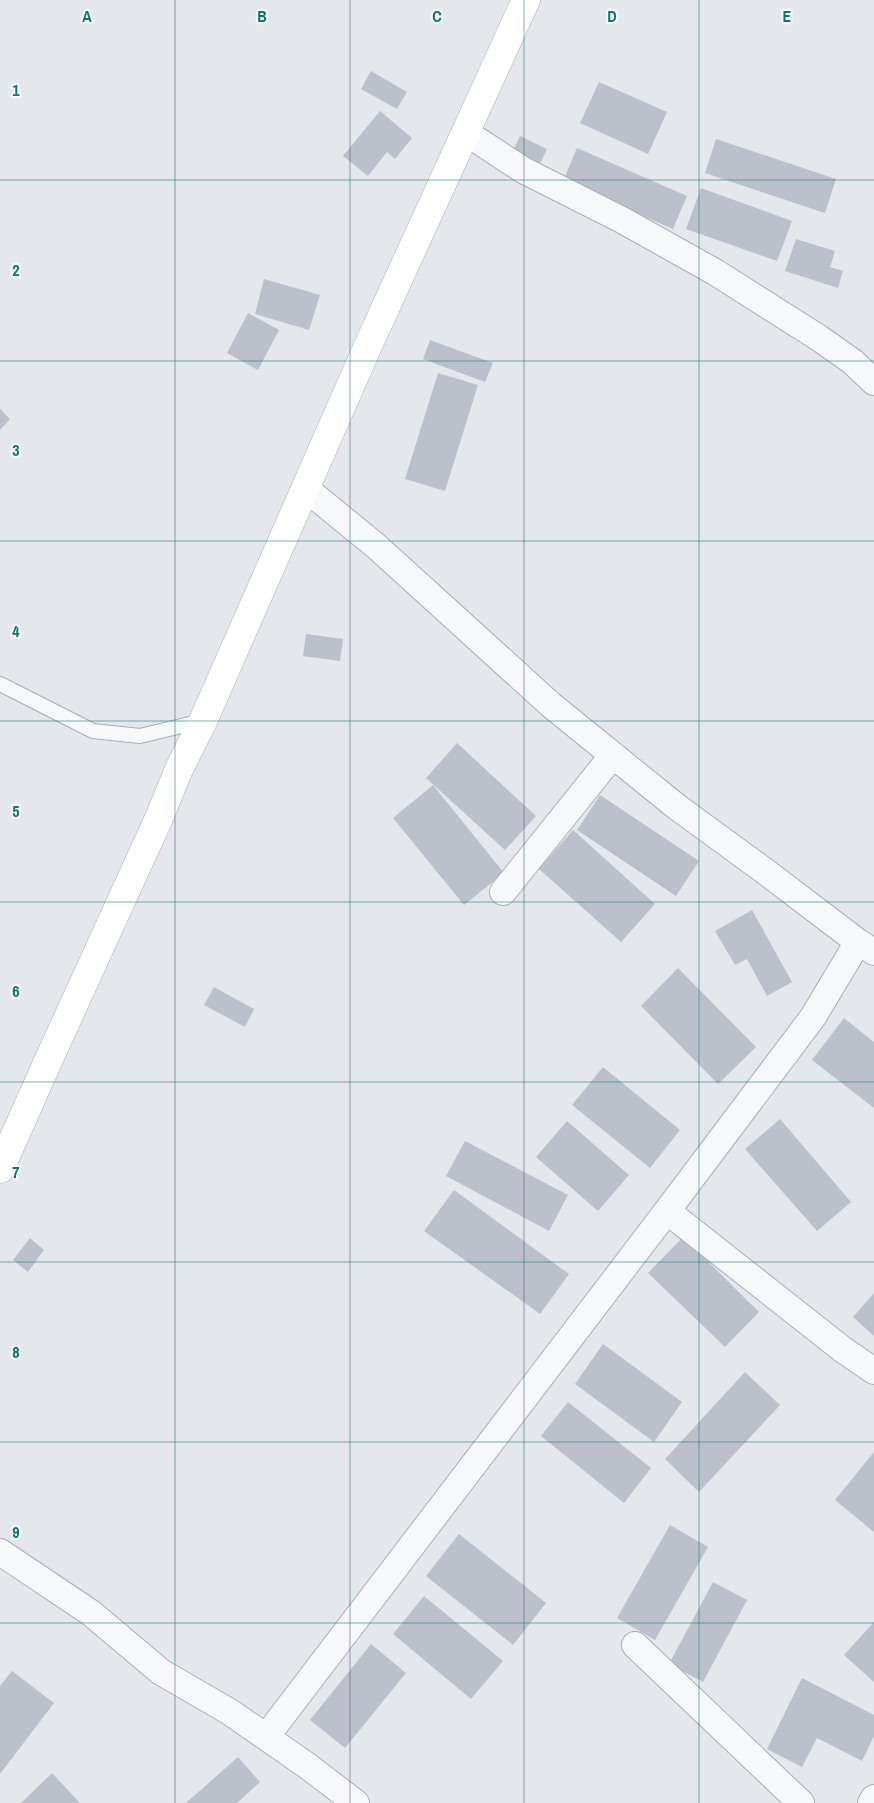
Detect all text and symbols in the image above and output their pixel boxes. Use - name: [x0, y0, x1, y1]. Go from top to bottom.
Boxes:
- text: A: [82, 5, 92, 27]
- text: B: [257, 5, 267, 27]
- text: C: [432, 5, 442, 27]
- text: D: [607, 5, 617, 27]
- text: E: [783, 5, 792, 27]
- text: 1: [12, 79, 20, 101]
- text: 2: [12, 259, 20, 281]
- text: 3: [12, 439, 20, 461]
- text: 4: [12, 620, 20, 642]
- text: 5: [12, 800, 20, 822]
- text: 6: [12, 980, 20, 1002]
- text: 7: [12, 1161, 20, 1183]
- text: 8: [12, 1341, 20, 1363]
- text: 9: [12, 1521, 20, 1543]

